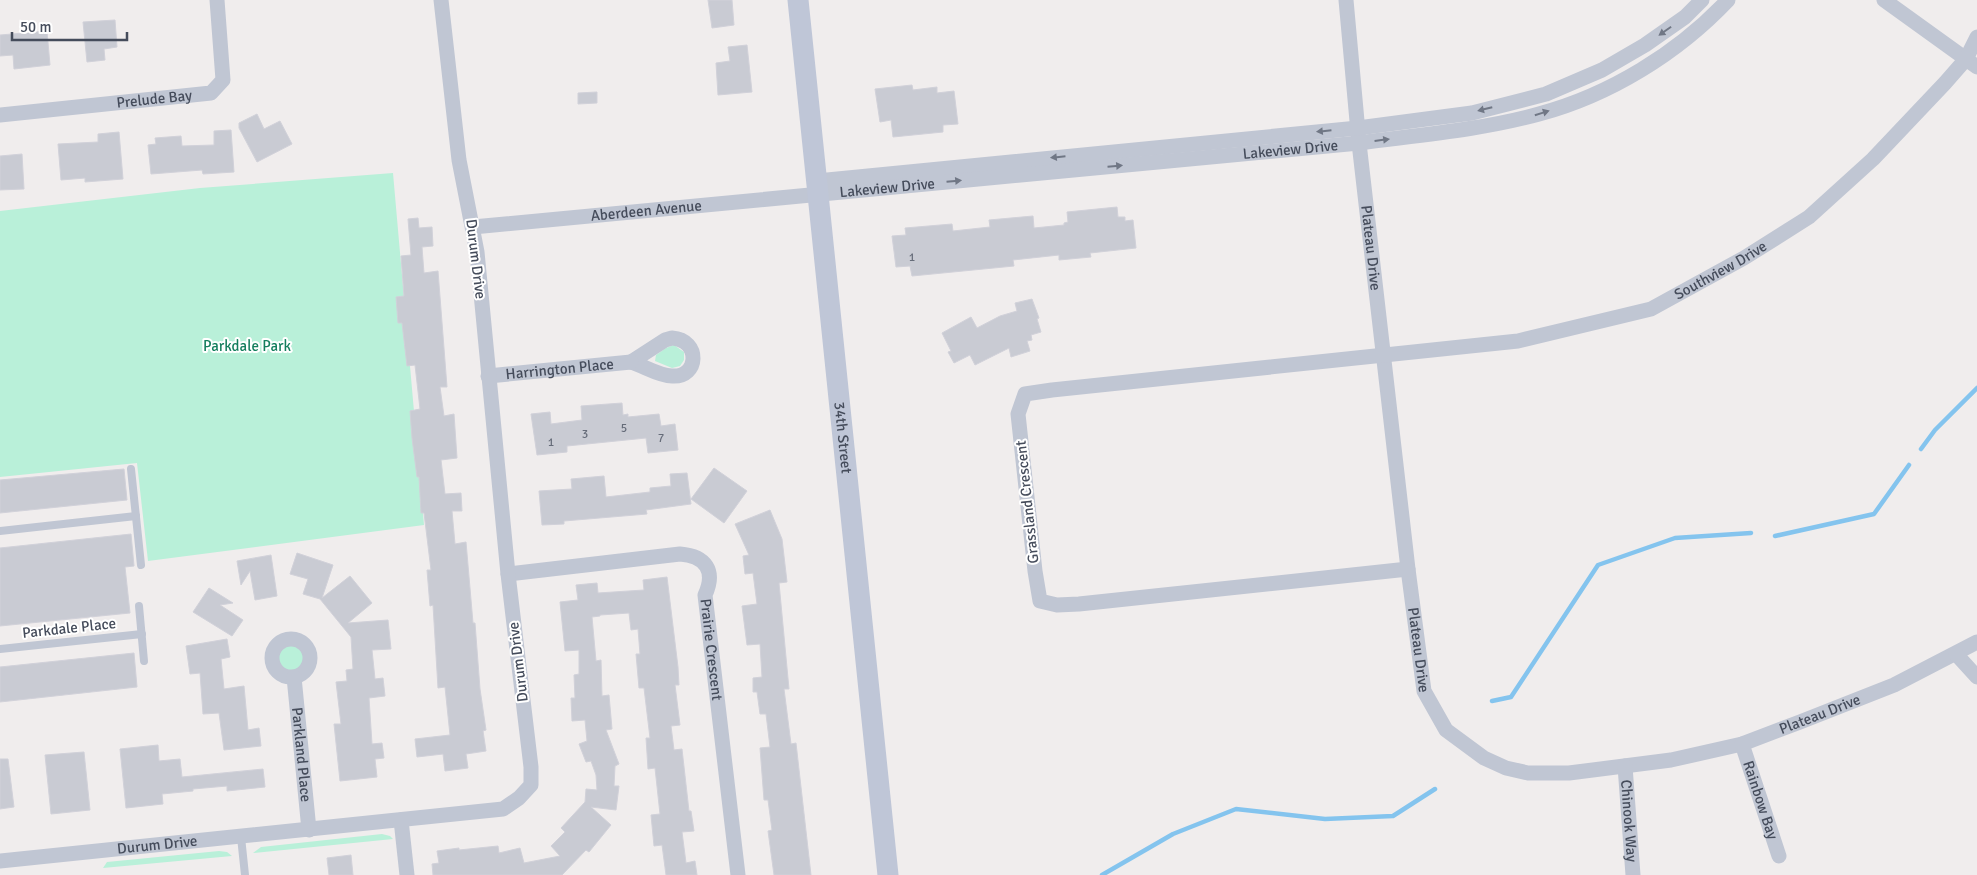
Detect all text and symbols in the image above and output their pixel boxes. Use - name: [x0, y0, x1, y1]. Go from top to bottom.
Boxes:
- scale bar: [12, 10, 128, 42]
- text: 50 m: [20, 18, 51, 36]
- one-way arrow: [1658, 26, 1672, 36]
- street label: Prelude Bay: [116, 86, 193, 112]
- one-way arrow: [1478, 105, 1493, 113]
- one-way arrow: [1534, 108, 1549, 116]
- one-way arrow: [1316, 127, 1332, 135]
- one-way arrow: [1374, 135, 1390, 143]
- street label: Lakeview Drive: [1242, 136, 1339, 163]
- one-way arrow: [1050, 153, 1066, 161]
- one-way arrow: [1108, 162, 1124, 170]
- street label: Lakeview Drive: [839, 174, 936, 201]
- one-way arrow: [946, 177, 962, 185]
- street label: Aberdeen Avenue: [590, 196, 703, 225]
- street label: Plateau Drive: [1357, 204, 1385, 291]
- street label: Durum Drive: [462, 218, 490, 300]
- street label: Southview Drive: [1671, 237, 1770, 304]
- house number: 1: [909, 250, 915, 265]
- park label: Parkdale Park: [203, 337, 292, 355]
- street label: Harrington Place: [505, 355, 615, 383]
- street label: 34th Street: [830, 401, 856, 474]
- house number: 5: [621, 421, 627, 436]
- house number: 3: [582, 427, 588, 442]
- house number: 7: [658, 431, 664, 446]
- house number: 1: [548, 435, 554, 450]
- street label: Grassland Crescent: [1012, 440, 1042, 564]
- street label: Prairie Crescent: [696, 598, 726, 701]
- street label: Plateau Drive: [1404, 606, 1433, 694]
- street label: Parkdale Place: [21, 614, 117, 642]
- street label: Durum Drive: [504, 621, 532, 703]
- street label: Plateau Drive: [1777, 690, 1863, 738]
- street label: Parkland Place: [288, 706, 315, 803]
- street label: Rainbow Bay: [1739, 758, 1782, 842]
- street label: Chinook Way: [1617, 779, 1641, 863]
- street label: Durum Drive: [116, 832, 198, 858]

